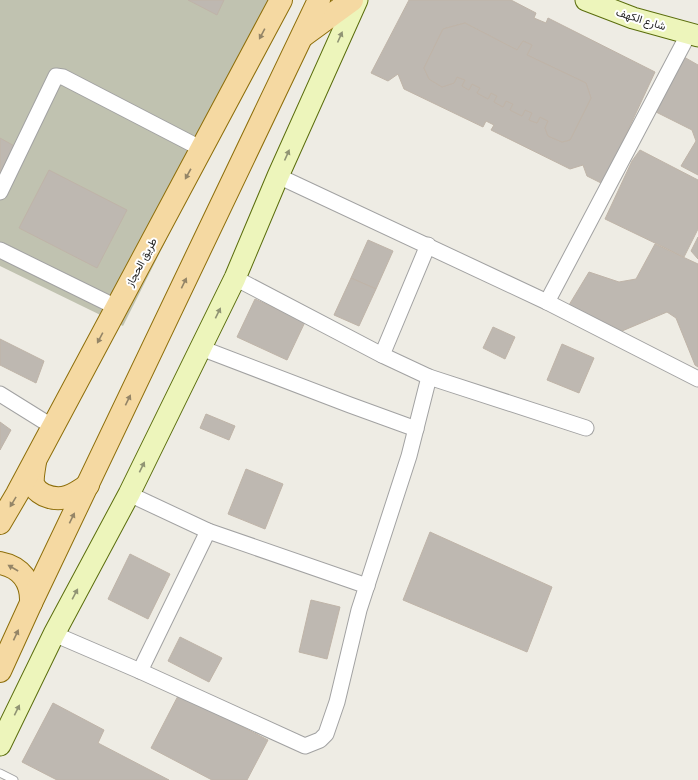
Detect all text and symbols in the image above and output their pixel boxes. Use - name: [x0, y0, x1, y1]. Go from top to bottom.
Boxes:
- street label: شارع الكهف: [614, 5, 668, 34]
- one-way arrow: [259, 29, 266, 40]
- one-way arrow: [338, 30, 344, 42]
- one-way arrow: [285, 149, 291, 161]
- one-way arrow: [185, 168, 191, 180]
- street label: طريق الحجاز: [122, 235, 160, 290]
- one-way arrow: [181, 278, 187, 289]
- one-way arrow: [215, 307, 221, 318]
- one-way arrow: [97, 332, 103, 344]
- one-way arrow: [125, 395, 131, 406]
- one-way arrow: [139, 461, 145, 472]
- one-way arrow: [9, 496, 16, 508]
- one-way arrow: [69, 512, 75, 523]
- one-way arrow: [7, 564, 19, 571]
- one-way arrow: [72, 588, 78, 600]
- one-way arrow: [13, 630, 19, 641]
- one-way arrow: [14, 705, 20, 716]

